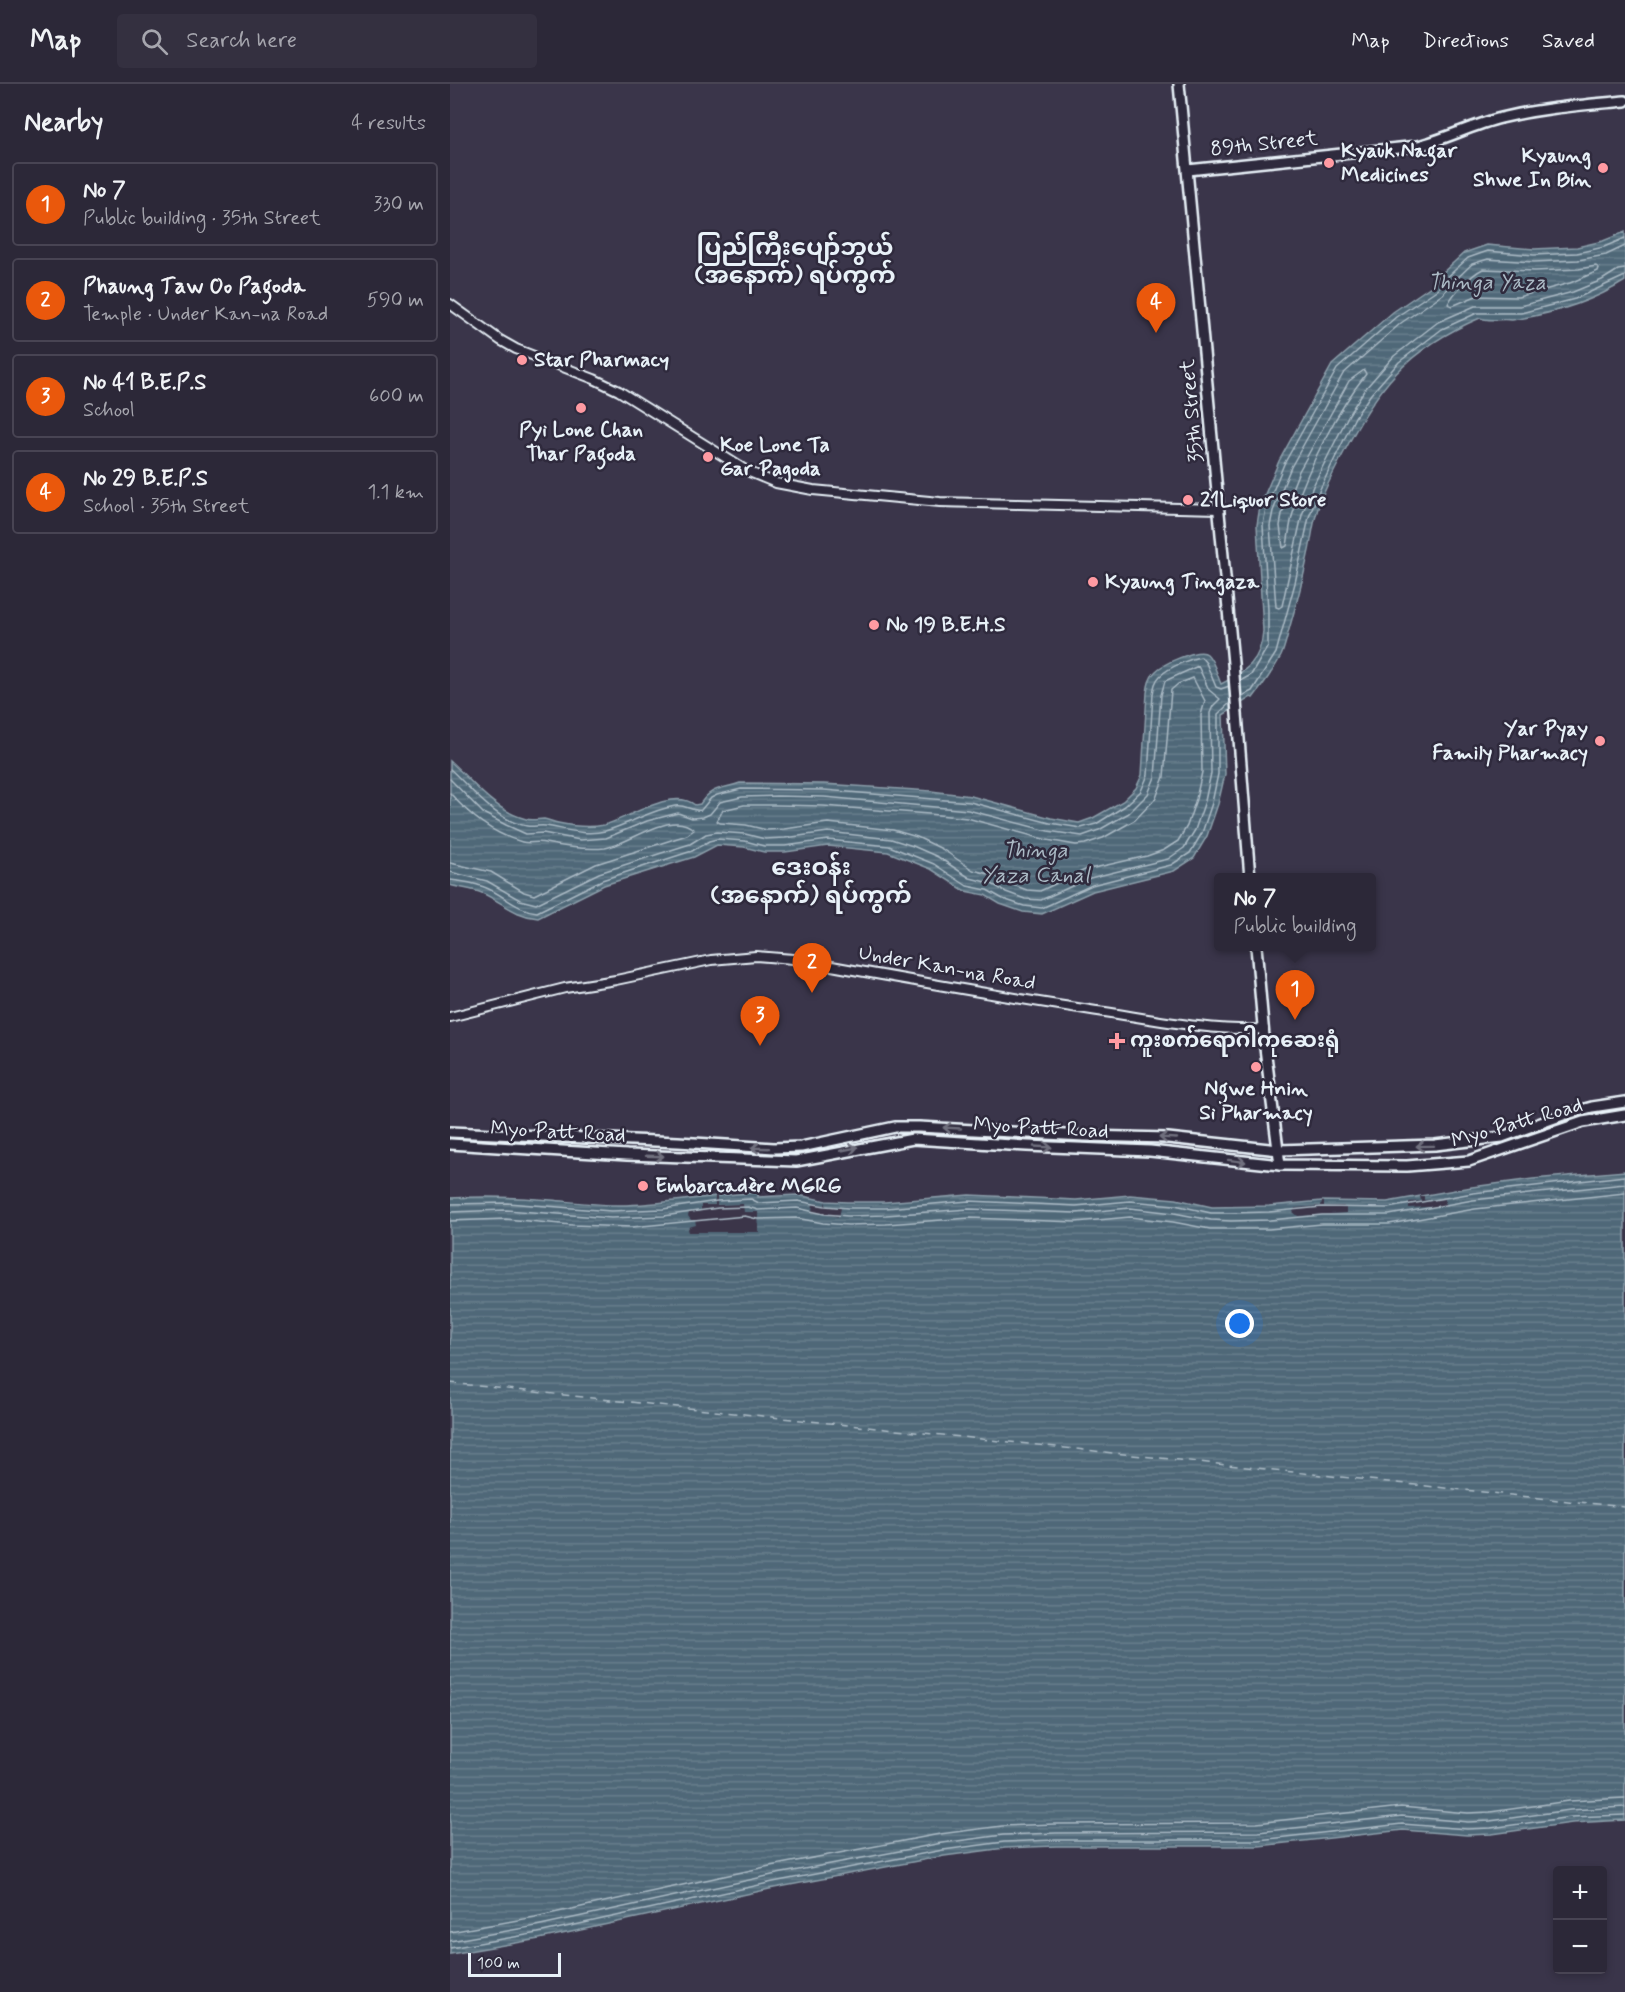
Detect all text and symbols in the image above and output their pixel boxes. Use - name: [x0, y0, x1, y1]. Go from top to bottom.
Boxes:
- search box: [117, 14, 537, 68]
- text: Map: [30, 23, 81, 60]
- icon: search: [138, 25, 171, 58]
- text: Search here: [186, 27, 297, 55]
- text: Map: [1351, 27, 1390, 55]
- text: Directions: [1423, 27, 1509, 55]
- text: Saved: [1542, 27, 1595, 55]
- text: Nearby: [24, 106, 103, 140]
- text: 4 results: [351, 110, 426, 137]
- street label: 89th Street: [1209, 124, 1320, 164]
- place label: Kyauk Nagar Medicines: [1341, 137, 1458, 189]
- place label: Kyaung Shwe In Bin: [1473, 142, 1592, 194]
- marker: Kyauk Nagar Medicines: [1322, 156, 1336, 170]
- marker: Kyaung Shwe In Bin: [1596, 161, 1610, 175]
- text: No 7: [83, 177, 126, 205]
- text: 1: [41, 191, 50, 218]
- text: 330 m: [373, 191, 424, 218]
- text: Public building · 35th Street: [83, 205, 321, 232]
- district label: ပြည်ကြီးပျော်ဘွယ် (အနောက်) ရပ်ကွက်: [694, 231, 896, 294]
- water label: Thinga Yaza: [1428, 269, 1546, 298]
- text: Phaung Taw Oo Pagoda: [83, 273, 306, 301]
- pin: 4: [1136, 284, 1176, 333]
- text: 2: [41, 287, 50, 314]
- text: 590 m: [367, 287, 424, 314]
- text: Temple · Under Kan-na Road: [83, 301, 328, 328]
- place label: Star Pharmacy: [534, 346, 669, 374]
- marker: Star Pharmacy: [515, 353, 529, 367]
- street label: 35th Street: [1173, 357, 1210, 464]
- text: No 41 B.E.P.S: [83, 369, 206, 397]
- text: 3: [41, 383, 50, 410]
- text: 600 m: [369, 383, 424, 410]
- text: School: [83, 397, 135, 424]
- marker: Pyi Lone Chan Thar Pagoda: [574, 401, 588, 415]
- place label: Pyi Lone Chan Thar Pagoda: [519, 416, 643, 470]
- place label: Koe Lone Ta Gar Pagoda: [720, 431, 830, 483]
- marker: Koe Lone Ta Gar Pagoda: [701, 450, 715, 464]
- text: No 29 B.E.P.S: [83, 465, 208, 493]
- text: 4: [40, 479, 51, 506]
- text: 1.1 km: [367, 479, 424, 506]
- place label: 21Liquor Store: [1200, 486, 1326, 514]
- text: School · 35th Street: [83, 493, 249, 520]
- marker: 21Liquor Store: [1181, 493, 1195, 507]
- place label: Kyaung Tingaza: [1105, 568, 1260, 596]
- marker: Kyaung Tingaza: [1086, 575, 1100, 589]
- place label: No 19 B.E.H.S: [886, 611, 1006, 639]
- marker: No 19 B.E.H.S: [867, 618, 881, 632]
- place label: Yar Pyay Family Pharmacy: [1432, 715, 1588, 767]
- marker: Yar Pyay Family Pharmacy: [1593, 734, 1607, 748]
- water label: Thinga Yaza Canal: [980, 837, 1091, 890]
- district label: ဒေးဝန်း (အနောက်) ရပ်ကွက်: [710, 851, 912, 914]
- popup: [1214, 873, 1376, 951]
- text: No 7: [1233, 885, 1276, 913]
- text: Public building: [1233, 913, 1357, 940]
- street label: Under Kan-na Road: [856, 939, 1038, 997]
- pin: 2: [792, 944, 832, 993]
- pin: 1: [1276, 970, 1314, 1020]
- pin: 3: [740, 996, 780, 1046]
- place label: ကူးစက်ရောဂါကုဆေးရုံ: [1130, 1024, 1340, 1057]
- marker: ကူးစက်ရောဂါကုဆေးရုံ: [1108, 1032, 1126, 1050]
- marker: Ngwe Hnin Si Pharmacy: [1249, 1060, 1263, 1074]
- place label: Ngwe Hnin Si Pharmacy: [1199, 1075, 1313, 1127]
- street label: Myo Patt Road: [1448, 1091, 1586, 1155]
- street label: Myo Patt Road: [973, 1110, 1109, 1146]
- street label: Myo Patt Road: [490, 1114, 626, 1150]
- one-way arrow: [943, 1123, 963, 1134]
- one-way arrow: [1159, 1133, 1179, 1144]
- one-way arrow: [1416, 1140, 1436, 1151]
- one-way arrow: [1032, 1141, 1052, 1152]
- one-way arrow: [750, 1142, 770, 1153]
- one-way arrow: [839, 1143, 858, 1154]
- one-way arrow: [645, 1150, 665, 1161]
- one-way arrow: [1227, 1155, 1246, 1166]
- place label: Embarcadère MGRG: [655, 1172, 841, 1200]
- marker: Embarcadère MGRG: [636, 1179, 650, 1193]
- your location: [1225, 1309, 1254, 1338]
- map controls: [1553, 1866, 1607, 1974]
- button: +: [1553, 1866, 1607, 1920]
- button: −: [1553, 1920, 1607, 1974]
- scale bar: [468, 1950, 561, 1978]
- text: 100 m: [477, 1953, 520, 1974]

